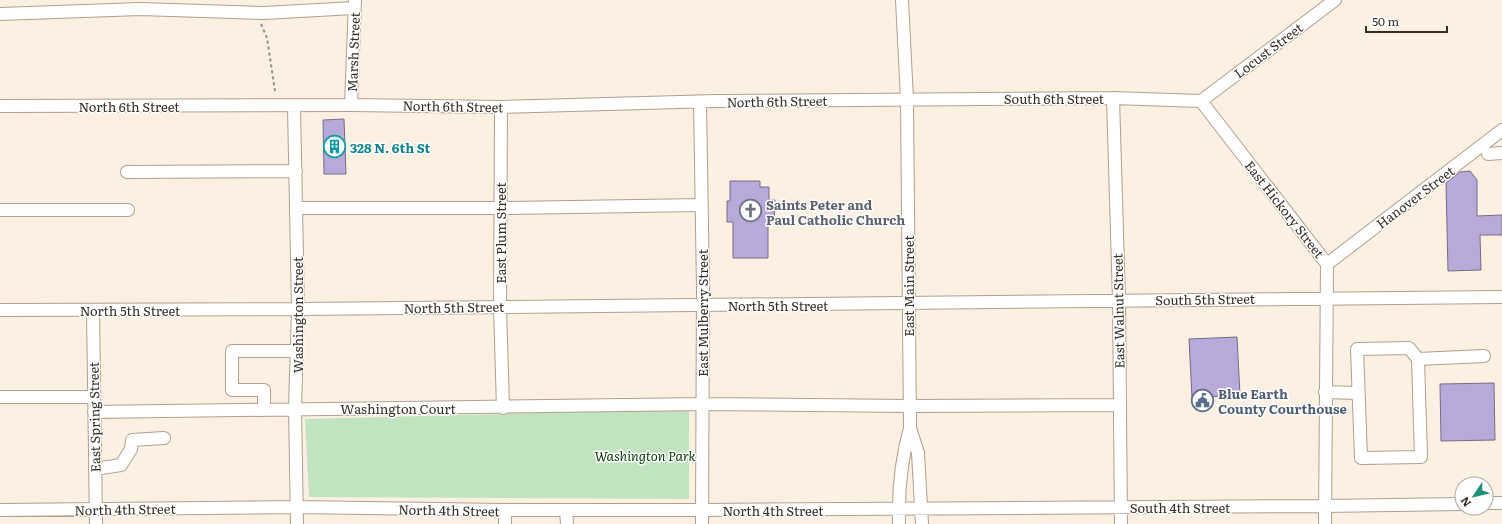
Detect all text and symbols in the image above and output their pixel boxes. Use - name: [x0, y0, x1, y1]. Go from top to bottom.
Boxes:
- scale bar: [1366, 8, 1447, 34]
- street label: Marsh Street: [342, 11, 364, 92]
- text: 50 m: [1372, 12, 1399, 30]
- street label: Locust Street: [1230, 17, 1307, 82]
- street label: South 6th Street: [1004, 89, 1105, 108]
- street label: North 6th Street: [726, 91, 828, 111]
- street label: North 6th Street: [402, 96, 504, 116]
- street label: North 6th Street: [79, 97, 180, 116]
- building icon: 328 N. 6th St: [321, 134, 347, 160]
- place label: 328 N. 6th St: [350, 138, 431, 157]
- street label: East Hickory Street: [1241, 156, 1330, 262]
- street label: Hanover Street: [1372, 161, 1459, 233]
- street label: East Plum Street: [491, 182, 510, 284]
- place label: Saints Peter and Paul Catholic Church: [766, 195, 905, 229]
- church icon: Saints Peter and Paul Catholic Church: [738, 198, 764, 224]
- street label: East Main Street: [899, 235, 918, 337]
- street label: East Mulberry Street: [693, 248, 712, 377]
- street label: East Walnut Street: [1107, 252, 1129, 369]
- street label: Washington Street: [288, 256, 307, 373]
- street label: South 5th Street: [1155, 289, 1256, 309]
- street label: North 5th Street: [728, 296, 829, 315]
- street label: North 5th Street: [404, 297, 505, 317]
- street label: North 5th Street: [80, 301, 181, 320]
- street label: East Spring Street: [84, 361, 104, 472]
- place label: Blue Earth County Courthouse: [1218, 384, 1347, 418]
- public building icon: Blue Earth County Courthouse: [1190, 387, 1216, 413]
- street label: Washington Court: [340, 399, 457, 418]
- park label: Washington Park: [594, 446, 696, 465]
- north arrow: [1454, 476, 1494, 516]
- text: N: [1456, 494, 1474, 511]
- street label: South 4th Street: [1130, 498, 1231, 517]
- street label: North 4th Street: [74, 499, 176, 519]
- street label: North 4th Street: [398, 500, 500, 520]
- street label: North 4th Street: [722, 501, 824, 520]

